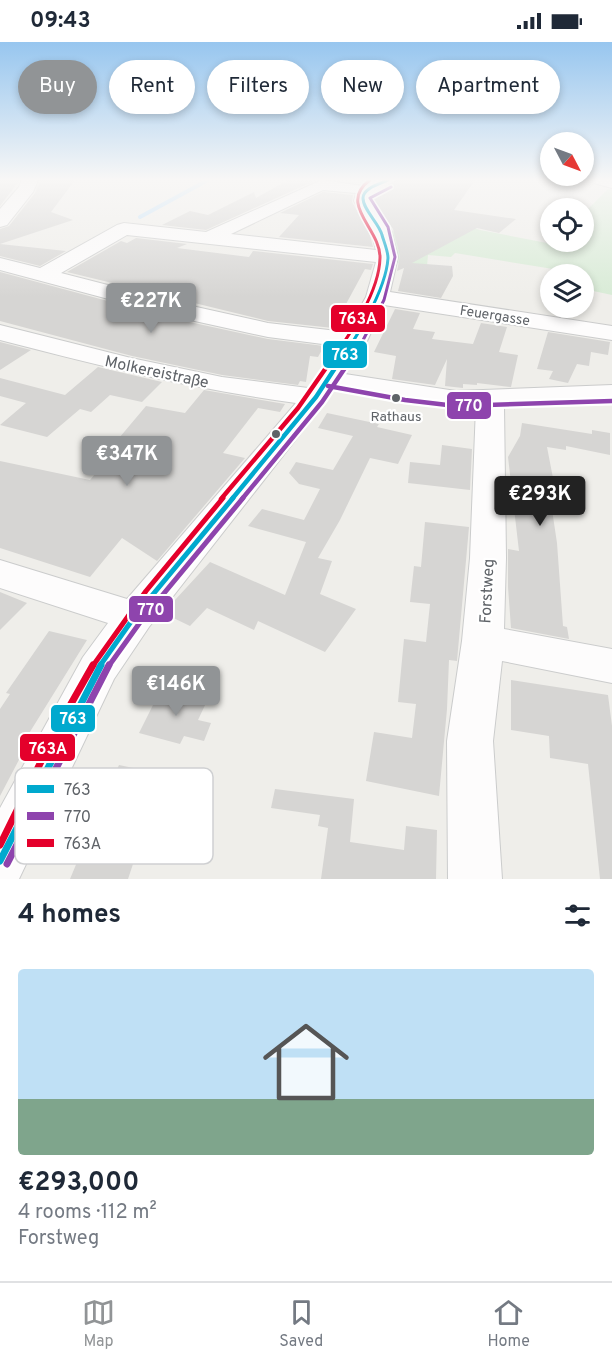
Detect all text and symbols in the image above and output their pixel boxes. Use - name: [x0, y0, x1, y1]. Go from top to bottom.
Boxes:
- text: 09:43: [30, 8, 91, 35]
- chip: Buy: [18, 60, 97, 114]
- chip: Rent: [109, 60, 195, 114]
- chip: Filters: [207, 60, 309, 114]
- chip: New: [321, 60, 404, 114]
- chip: Apartment: [416, 60, 560, 114]
- north arrow: [540, 132, 594, 186]
- map controls: [540, 132, 594, 318]
- button: locate: [540, 198, 594, 252]
- button: layers: [540, 264, 594, 318]
- pin: €227K: [109, 283, 193, 334]
- text: €227K: [120, 289, 182, 315]
- street label: Feuergasse: [459, 303, 531, 330]
- line badge: 763A: [330, 304, 386, 333]
- text: 763A: [339, 310, 377, 330]
- line badge: 763: [322, 340, 368, 369]
- text: 763: [331, 346, 359, 366]
- street label: Molkereistraße: [103, 352, 210, 394]
- line badge: 770: [446, 391, 492, 420]
- marker: Rathaus: [390, 392, 402, 404]
- text: 770: [455, 397, 483, 417]
- place label: Rathaus: [370, 409, 422, 426]
- unlabelled marker: [270, 428, 282, 440]
- pin: €347K: [85, 436, 169, 487]
- text: €347K: [96, 442, 158, 468]
- pin: €293K: [498, 476, 582, 527]
- text: €293K: [508, 482, 572, 508]
- street label: Forstweg: [476, 558, 500, 624]
- line badge: 770: [128, 595, 174, 623]
- text: 770: [137, 601, 165, 621]
- pin: €146K: [134, 666, 218, 717]
- text: €146K: [146, 672, 206, 698]
- line badge: 763: [50, 704, 96, 733]
- text: 763: [59, 710, 87, 730]
- line badge: 763A: [19, 733, 76, 762]
- text: 763A: [29, 740, 67, 760]
- legend: [15, 768, 213, 864]
- text: 763: [64, 781, 91, 801]
- text: 770: [64, 808, 91, 828]
- text: 763A: [64, 835, 102, 855]
- text: 4 homes: [18, 899, 121, 932]
- icon: filters: [561, 899, 594, 932]
- icon: home: [252, 1008, 360, 1116]
- text: €293,000: [18, 1167, 139, 1200]
- text: 4 rooms · 112 m²: [18, 1200, 157, 1226]
- text: Forstweg: [18, 1226, 99, 1252]
- tab: Map: [82, 1296, 115, 1352]
- tab: Saved: [279, 1296, 323, 1352]
- tab: Home: [487, 1296, 530, 1352]

